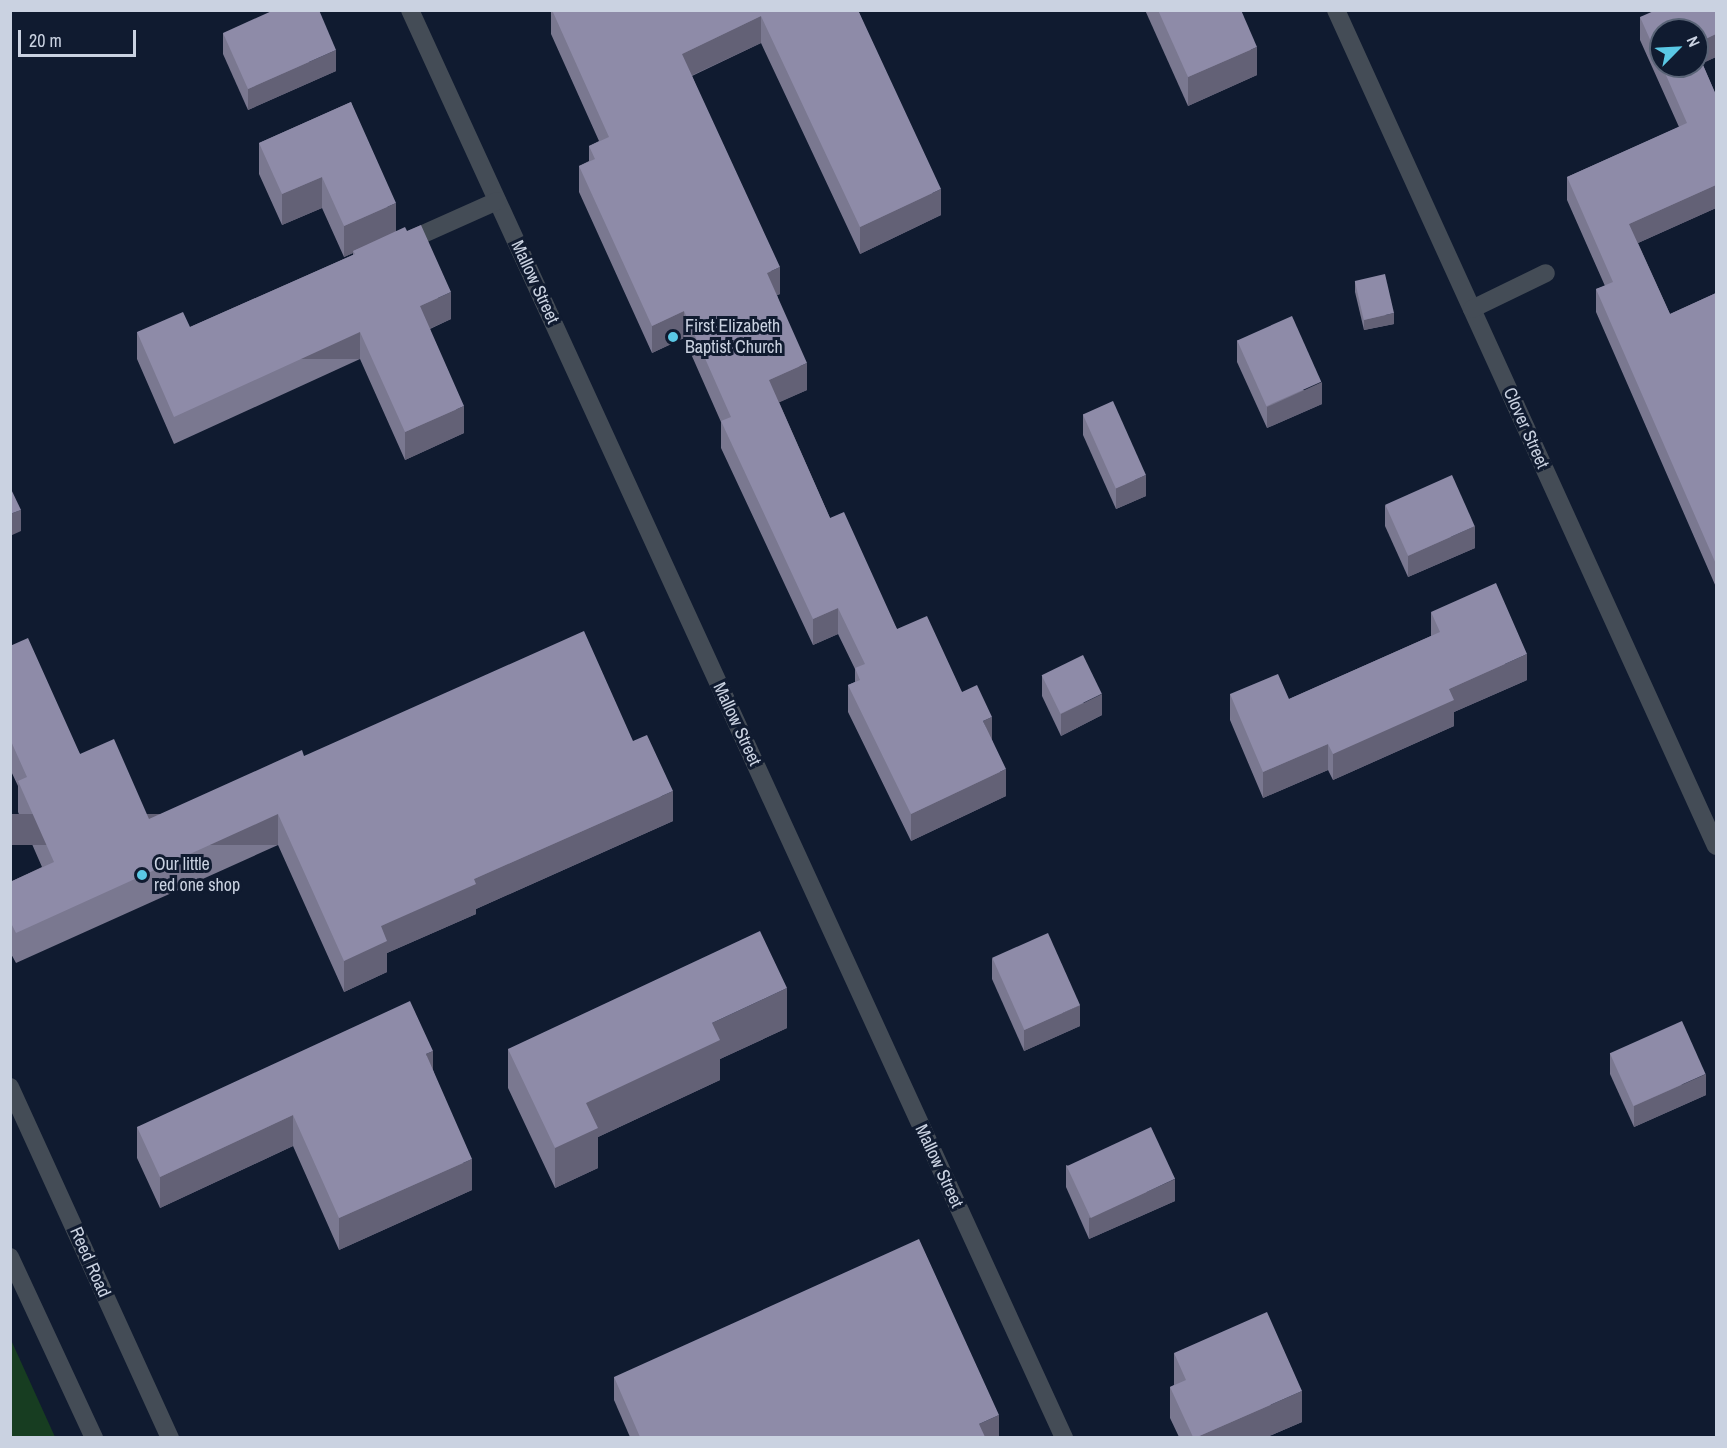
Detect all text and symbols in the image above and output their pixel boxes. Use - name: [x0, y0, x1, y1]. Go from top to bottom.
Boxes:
- scale bar: [21, 18, 140, 56]
- north arrow: [1649, 18, 1709, 78]
- text: 20 m: [29, 28, 62, 53]
- text: N: [1682, 33, 1706, 50]
- street label: Mallow Street: [506, 237, 564, 327]
- place label: First Elizabeth Baptist Church: [685, 316, 783, 358]
- marker: First Elizabeth Baptist Church: [666, 330, 680, 344]
- street label: Clover Street: [1499, 384, 1553, 472]
- street label: Mallow Street: [708, 679, 766, 769]
- place label: Our little red one shop: [154, 854, 240, 896]
- marker: Our little red one shop: [135, 868, 149, 882]
- street label: Mallow Street: [910, 1121, 968, 1211]
- street label: Reed Road: [65, 1224, 115, 1300]

